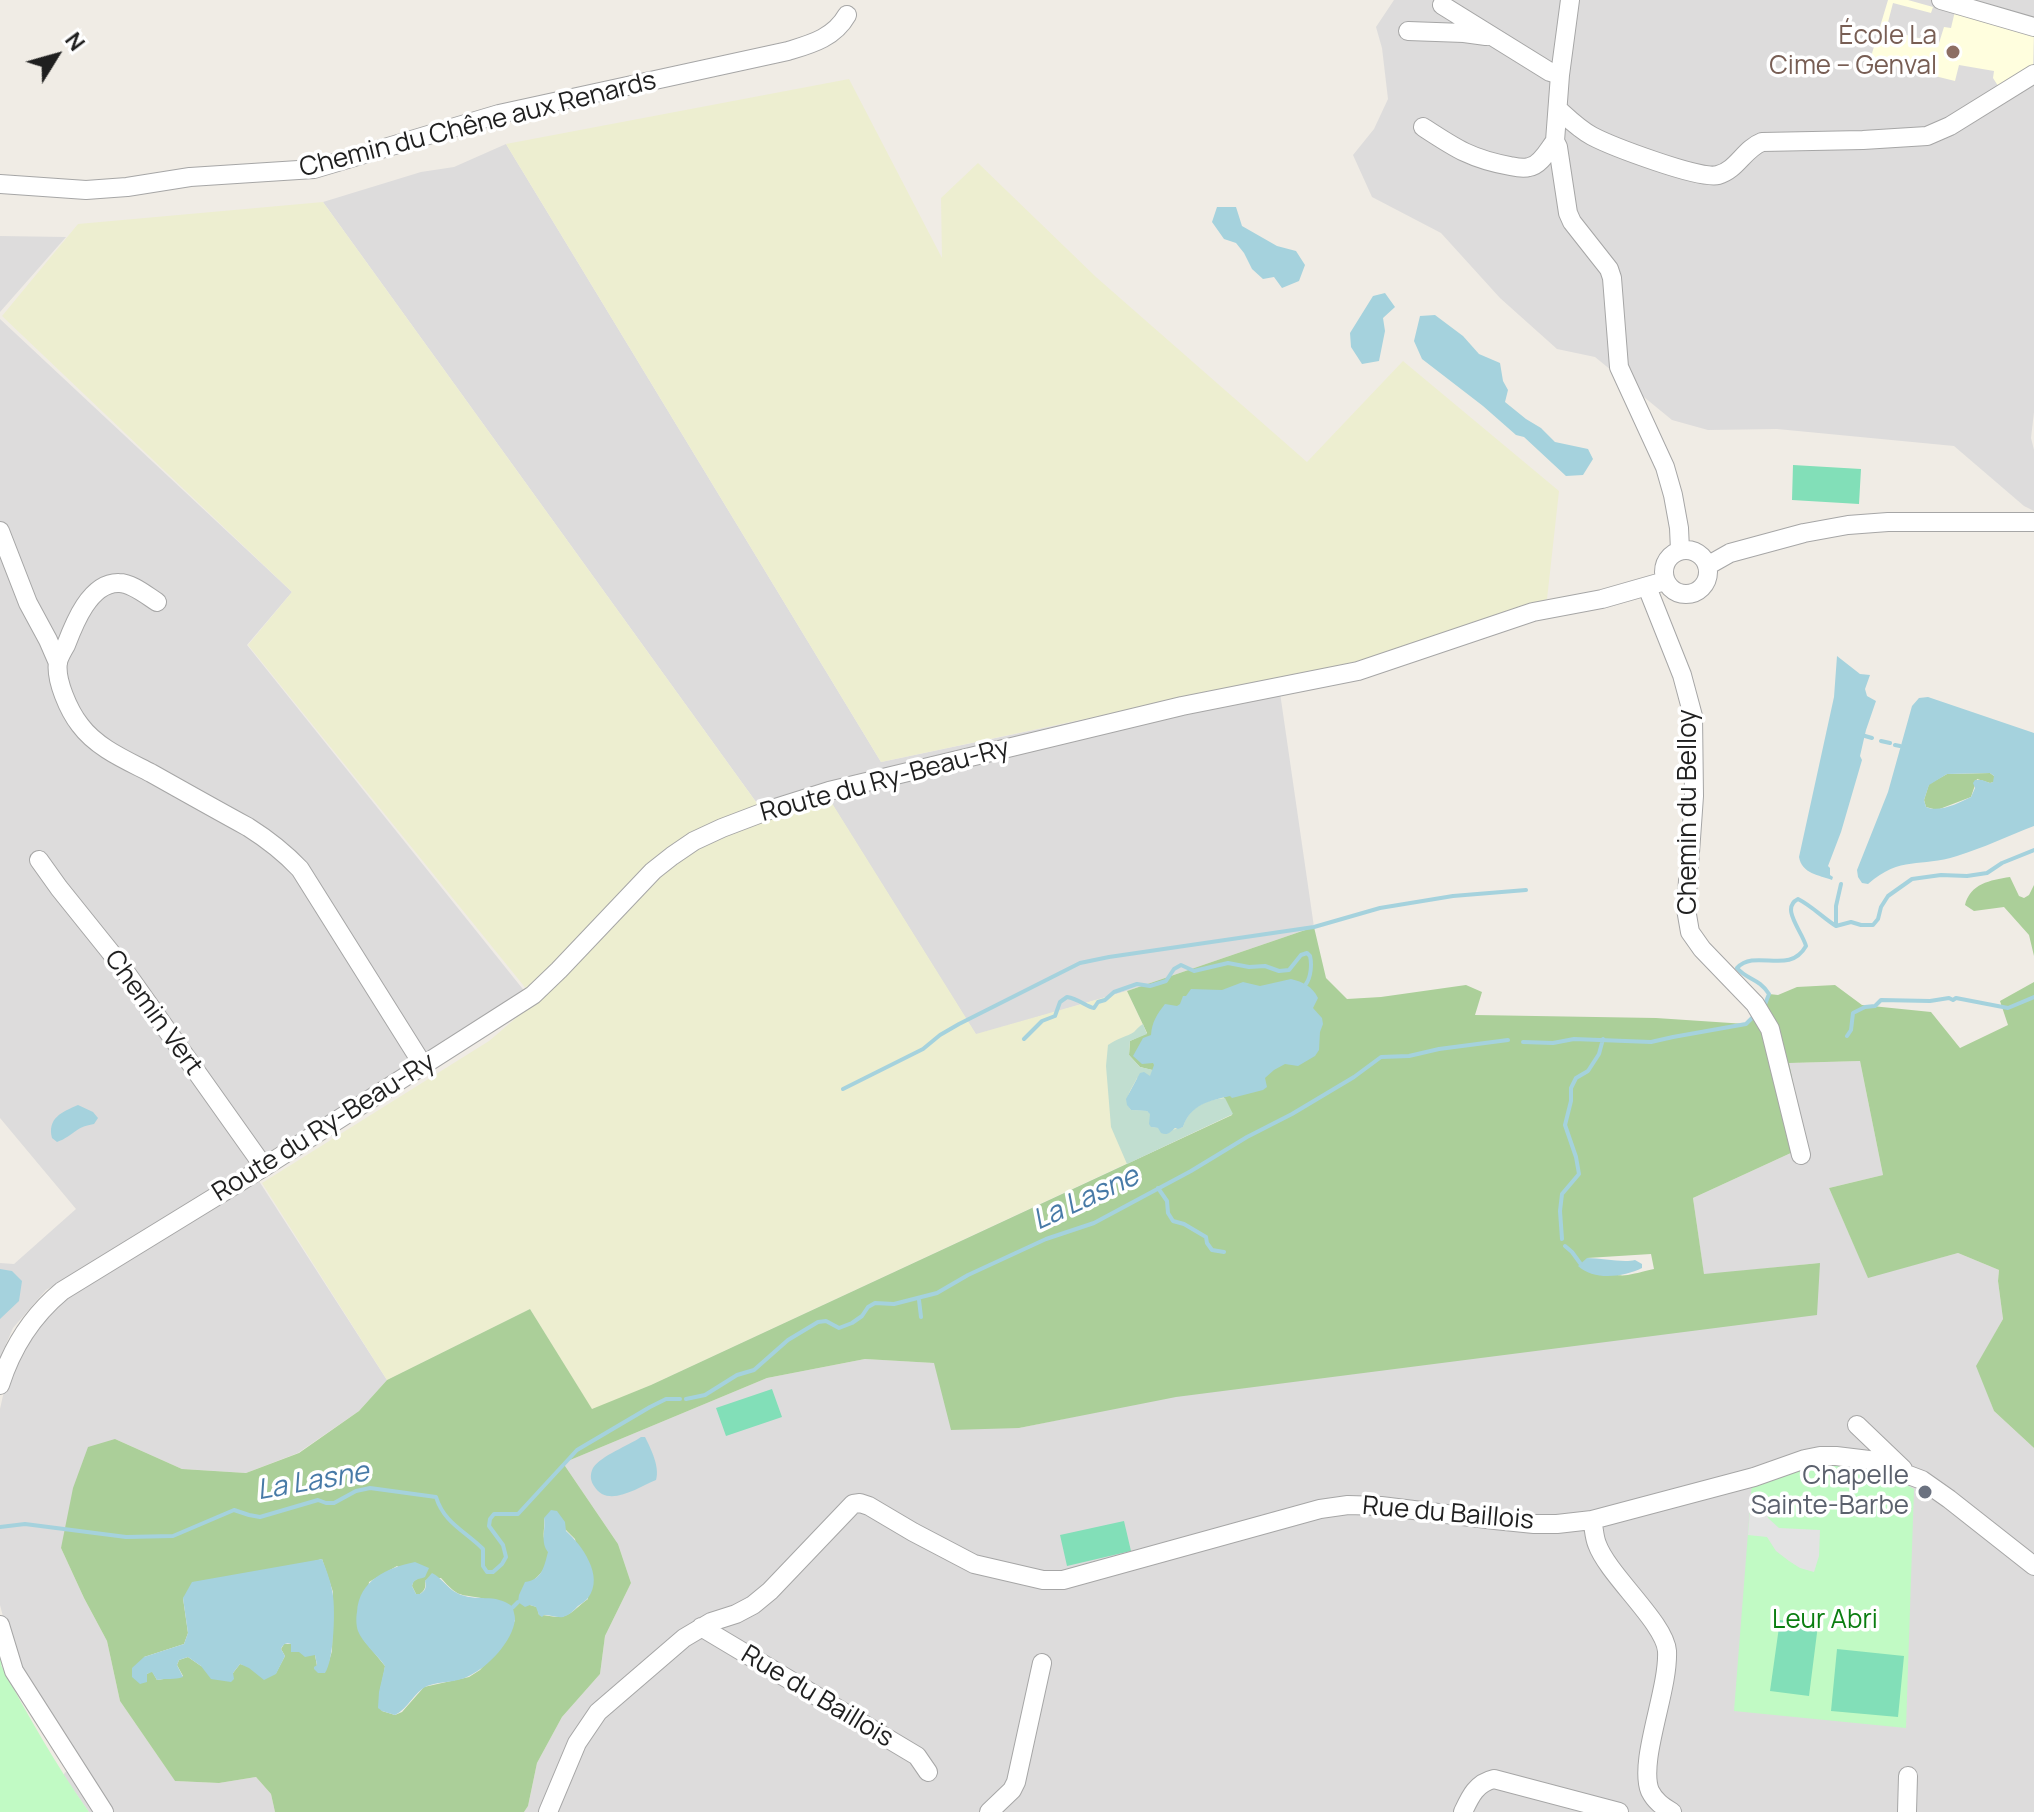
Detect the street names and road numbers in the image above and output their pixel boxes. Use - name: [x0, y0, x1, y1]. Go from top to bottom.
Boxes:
- street label: Chemin du Chêne aux Renards: [297, 66, 659, 184]
- street label: Chemin du Belloy: [1673, 709, 1705, 915]
- street label: Route du Ry-Beau-Ry: [757, 733, 1013, 829]
- street label: Chemin Vert: [97, 944, 209, 1082]
- street label: Route du Ry-Beau-Ry: [207, 1047, 441, 1209]
- street label: Rue du Baillois: [1361, 1491, 1535, 1537]
- street label: Rue du Baillois: [735, 1639, 899, 1755]

